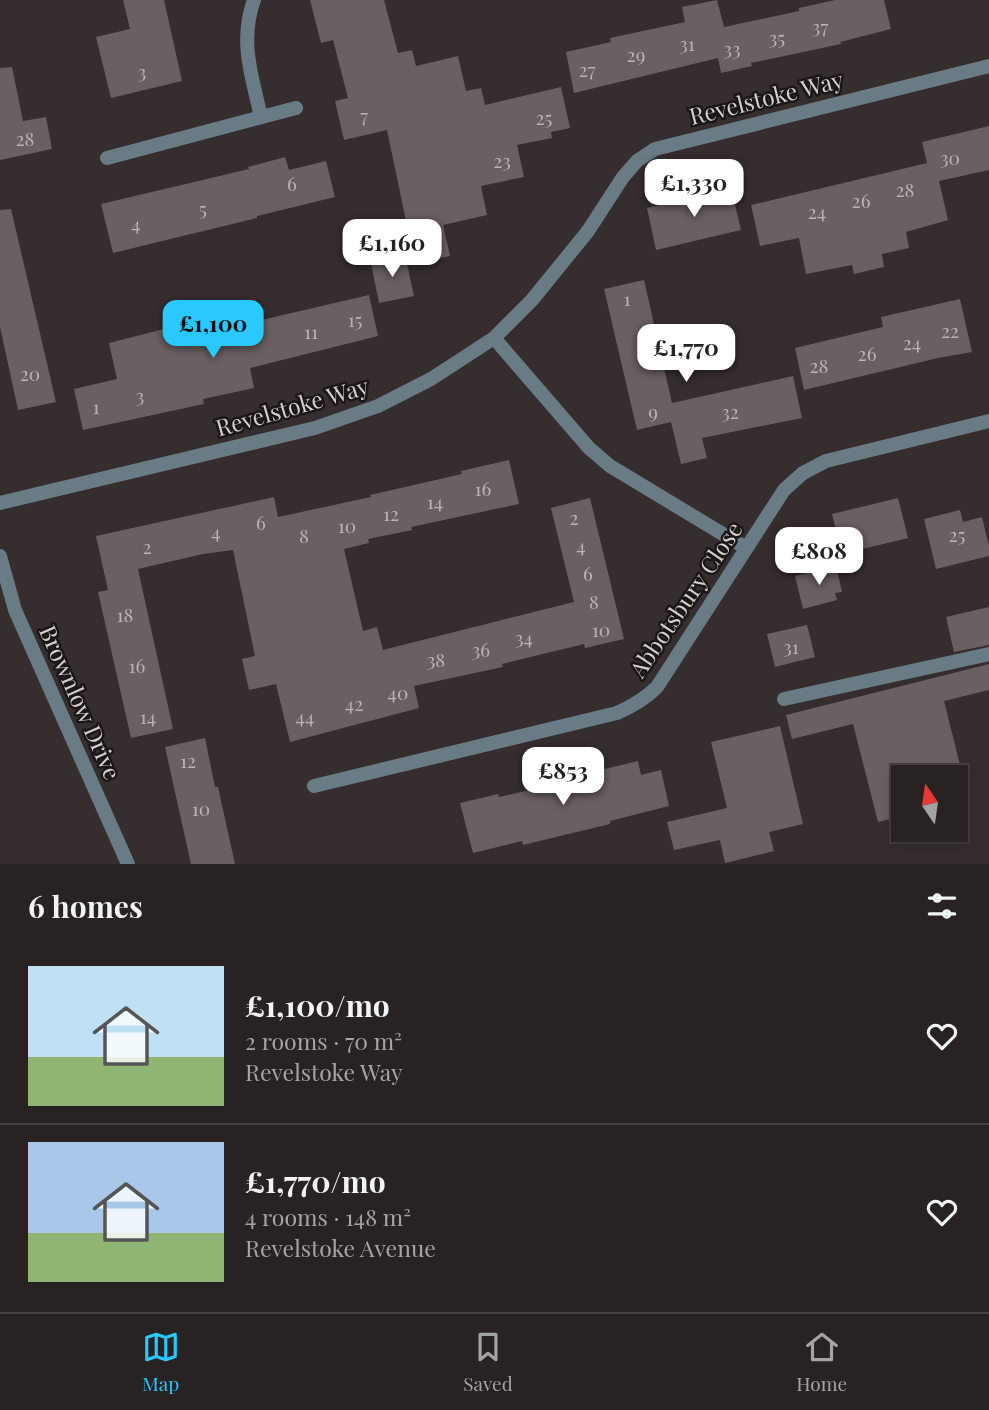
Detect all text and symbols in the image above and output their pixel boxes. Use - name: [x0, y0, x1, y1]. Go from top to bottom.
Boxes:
- house number: 37: [812, 13, 828, 39]
- house number: 35: [769, 24, 785, 50]
- house number: 31: [679, 30, 695, 56]
- house number: 33: [723, 35, 741, 61]
- house number: 29: [627, 41, 645, 67]
- house number: 27: [579, 56, 596, 82]
- house number: 3: [138, 58, 146, 84]
- street label: Revelstoke Way: [686, 63, 847, 131]
- house number: 7: [360, 102, 368, 128]
- house number: 25: [536, 104, 553, 130]
- house number: 28: [16, 125, 34, 151]
- house number: 30: [940, 144, 960, 170]
- house number: 23: [493, 147, 511, 173]
- pin: £1,330: [637, 160, 751, 219]
- text: £1,330: [661, 166, 727, 197]
- house number: 6: [287, 170, 297, 196]
- house number: 28: [896, 176, 914, 202]
- house number: 26: [852, 187, 871, 213]
- house number: 5: [199, 195, 207, 221]
- house number: 24: [808, 198, 826, 224]
- house number: 4: [131, 210, 141, 236]
- pin: £1,160: [335, 219, 449, 279]
- text: £1,160: [359, 226, 425, 257]
- house number: 1: [623, 285, 631, 311]
- pin: £1,100: [156, 300, 270, 360]
- house number: 15: [348, 306, 362, 332]
- text: £1,100: [179, 307, 247, 338]
- house number: 22: [941, 317, 959, 343]
- house number: 11: [304, 318, 318, 344]
- pin: £1,770: [629, 324, 743, 384]
- house number: 24: [903, 329, 921, 355]
- text: £1,770: [653, 331, 719, 362]
- house number: 26: [858, 340, 877, 366]
- house number: 28: [810, 352, 828, 378]
- house number: 20: [20, 360, 40, 386]
- street label: Revelstoke Way: [212, 369, 372, 443]
- house number: 3: [136, 382, 144, 408]
- house number: 1: [92, 393, 100, 419]
- house number: 9: [648, 398, 658, 424]
- house number: 32: [721, 398, 739, 424]
- house number: 16: [475, 475, 492, 501]
- house number: 14: [427, 488, 443, 514]
- house number: 12: [383, 500, 399, 526]
- house number: 2: [569, 504, 579, 530]
- house number: 6: [256, 509, 266, 535]
- house number: 10: [338, 512, 356, 538]
- street label: Abbotsbury Close: [621, 515, 749, 684]
- house number: 4: [211, 518, 221, 544]
- house number: 25: [949, 521, 966, 547]
- house number: 8: [299, 522, 309, 548]
- pin: £808: [778, 528, 860, 587]
- house number: 4: [576, 532, 586, 558]
- house number: 2: [142, 533, 152, 559]
- text: £808: [791, 534, 847, 565]
- house number: 6: [583, 560, 593, 586]
- house number: 8: [589, 588, 599, 614]
- house number: 18: [117, 601, 133, 627]
- house number: 10: [592, 616, 610, 642]
- street label: Brownlow Drive: [33, 620, 129, 784]
- house number: 34: [515, 624, 533, 650]
- house number: 31: [783, 633, 799, 659]
- house number: 36: [472, 636, 490, 662]
- house number: 38: [427, 646, 445, 672]
- house number: 16: [129, 652, 146, 678]
- house number: 40: [388, 679, 408, 705]
- house number: 42: [345, 690, 363, 716]
- house number: 14: [140, 703, 156, 729]
- house number: 44: [296, 703, 314, 729]
- house number: 12: [180, 747, 196, 773]
- pin: £853: [522, 748, 604, 807]
- text: £853: [538, 754, 588, 785]
- north arrow: [891, 765, 968, 842]
- map controls: [891, 765, 968, 842]
- house number: 10: [192, 795, 210, 821]
- text: 6 homes: [28, 886, 143, 926]
- icon: filters: [923, 887, 961, 925]
- text: £1,100/mo: [245, 985, 390, 1025]
- icon: home: [84, 994, 168, 1078]
- icon: heart: [923, 1017, 961, 1055]
- text: 2 rooms · 70 m²: [245, 1025, 402, 1056]
- text: Revelstoke Way: [245, 1056, 403, 1087]
- text: £1,770/mo: [245, 1161, 386, 1201]
- icon: home: [84, 1170, 168, 1254]
- icon: heart: [923, 1193, 961, 1231]
- text: 4 rooms · 148 m²: [245, 1201, 411, 1232]
- text: Revelstoke Avenue: [245, 1232, 436, 1263]
- tab: Map: [142, 1328, 180, 1396]
- tab: Saved: [463, 1328, 513, 1396]
- tab: Home: [796, 1328, 847, 1396]

